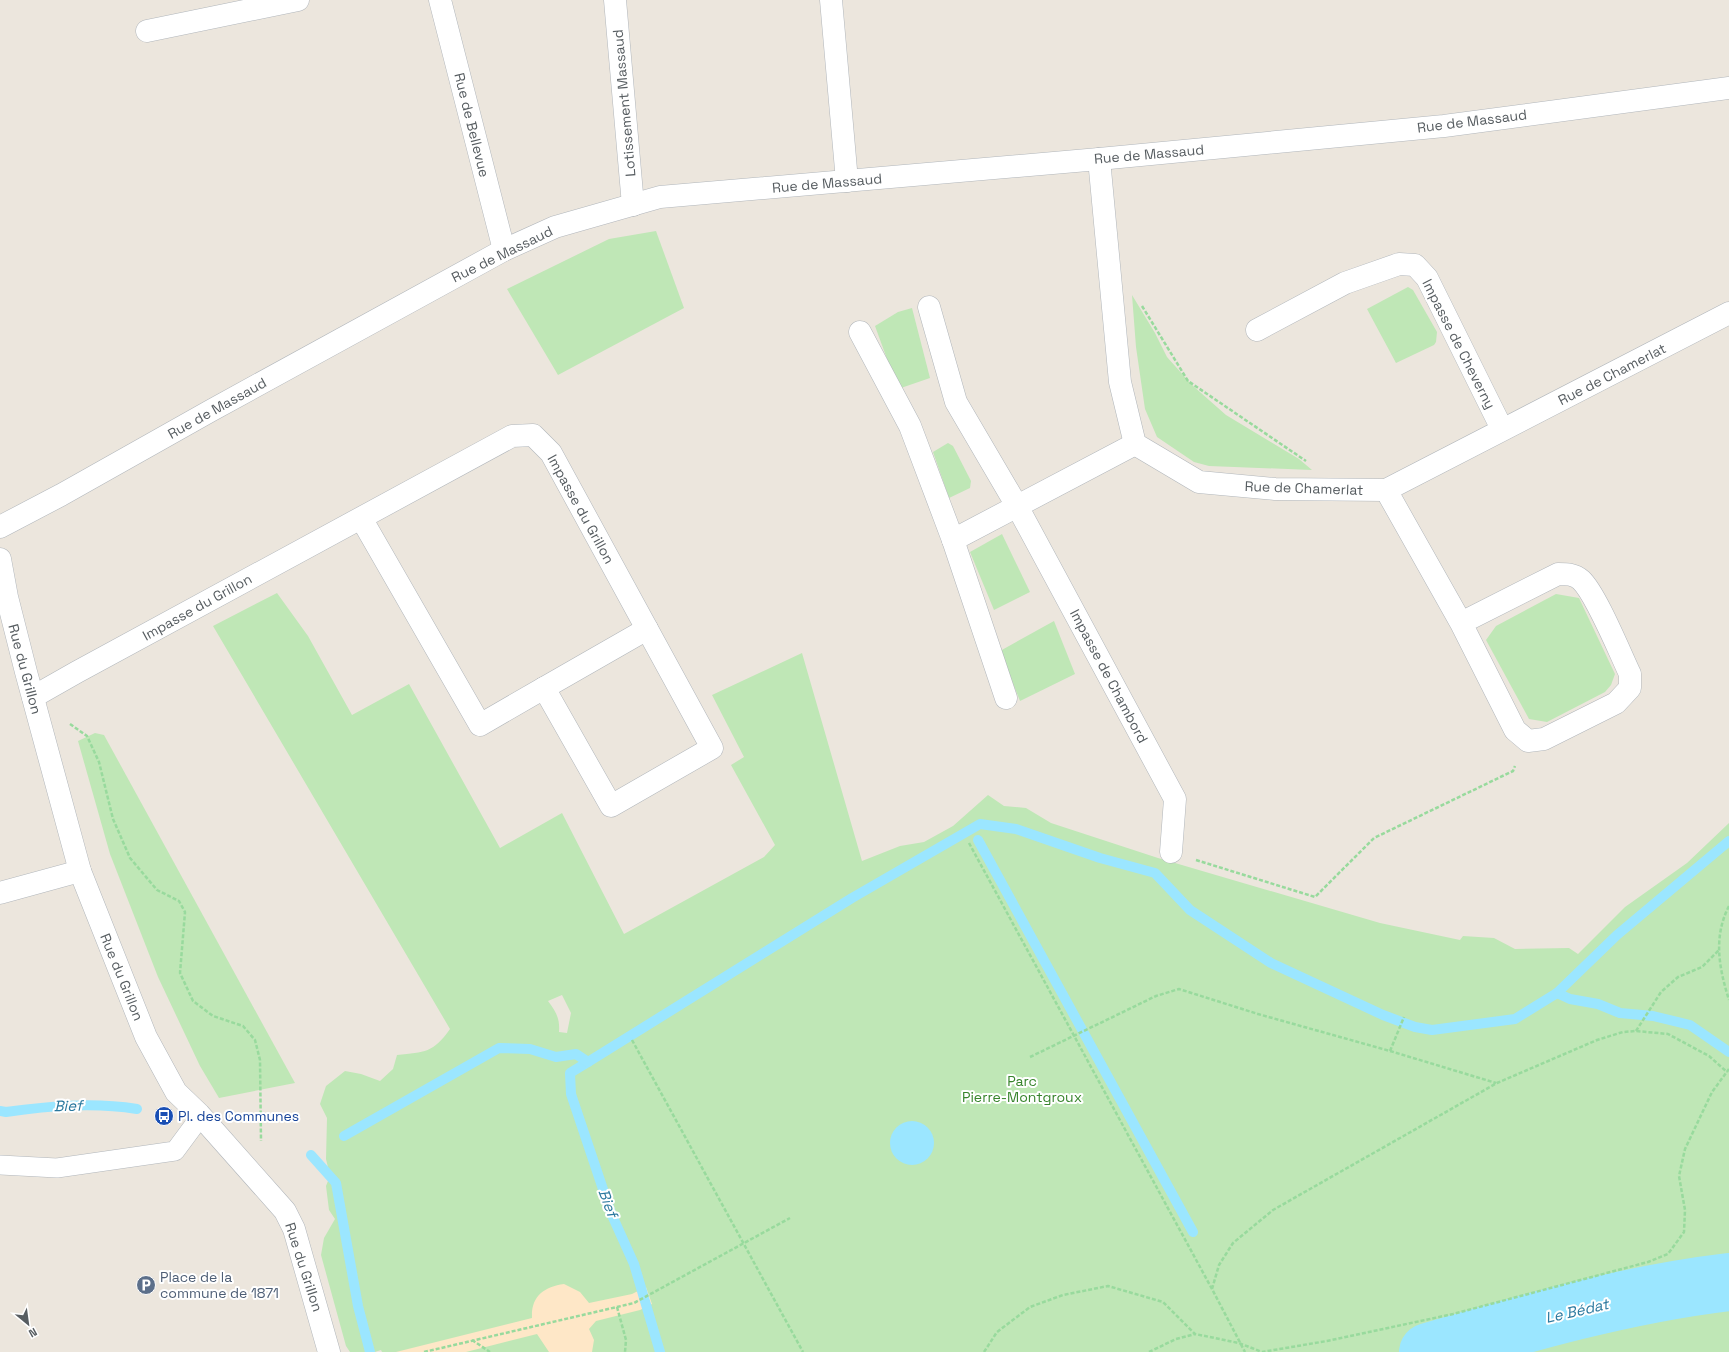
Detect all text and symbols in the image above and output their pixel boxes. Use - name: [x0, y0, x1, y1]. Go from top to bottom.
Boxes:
- street label: Lotissement Massaud: [609, 29, 639, 177]
- street label: Rue de Bellevue: [450, 71, 494, 179]
- street label: Rue de Massaud: [1416, 105, 1528, 137]
- street label: Rue de Massaud: [1093, 140, 1205, 168]
- street label: Rue de Massaud: [771, 169, 883, 197]
- street label: Rue de Massaud: [448, 222, 556, 286]
- street label: Impasse de Cheverny: [1418, 276, 1500, 412]
- street label: Rue de Chamerlat: [1555, 339, 1669, 409]
- street label: Rue de Massaud: [164, 373, 270, 443]
- street label: Impasse du Grillon: [543, 451, 619, 567]
- street label: Rue de Chamerlat: [1244, 477, 1364, 499]
- street label: Impasse du Grillon: [139, 569, 255, 645]
- street label: Impasse de Chambord: [1066, 606, 1152, 746]
- street label: Rue du Grillon: [4, 622, 46, 716]
- street label: Rue du Grillon: [96, 931, 148, 1023]
- park label: Parc Pierre-Montgroux: [962, 1072, 1082, 1106]
- water label: Bief: [53, 1096, 85, 1115]
- bus stop icon: Pl. des Communes: [153, 1105, 175, 1127]
- place label: Pl. des Communes: [178, 1107, 299, 1125]
- water label: Bief: [595, 1186, 623, 1222]
- street label: Rue du Grillon: [281, 1220, 327, 1314]
- place label: Place de la commune de 1871: [160, 1268, 279, 1302]
- parking icon: Place de la commune de 1871: [135, 1274, 157, 1296]
- water label: Le Bédat: [1543, 1294, 1612, 1327]
- north arrow: [8, 1304, 48, 1344]
- text: N: [26, 1325, 39, 1341]

